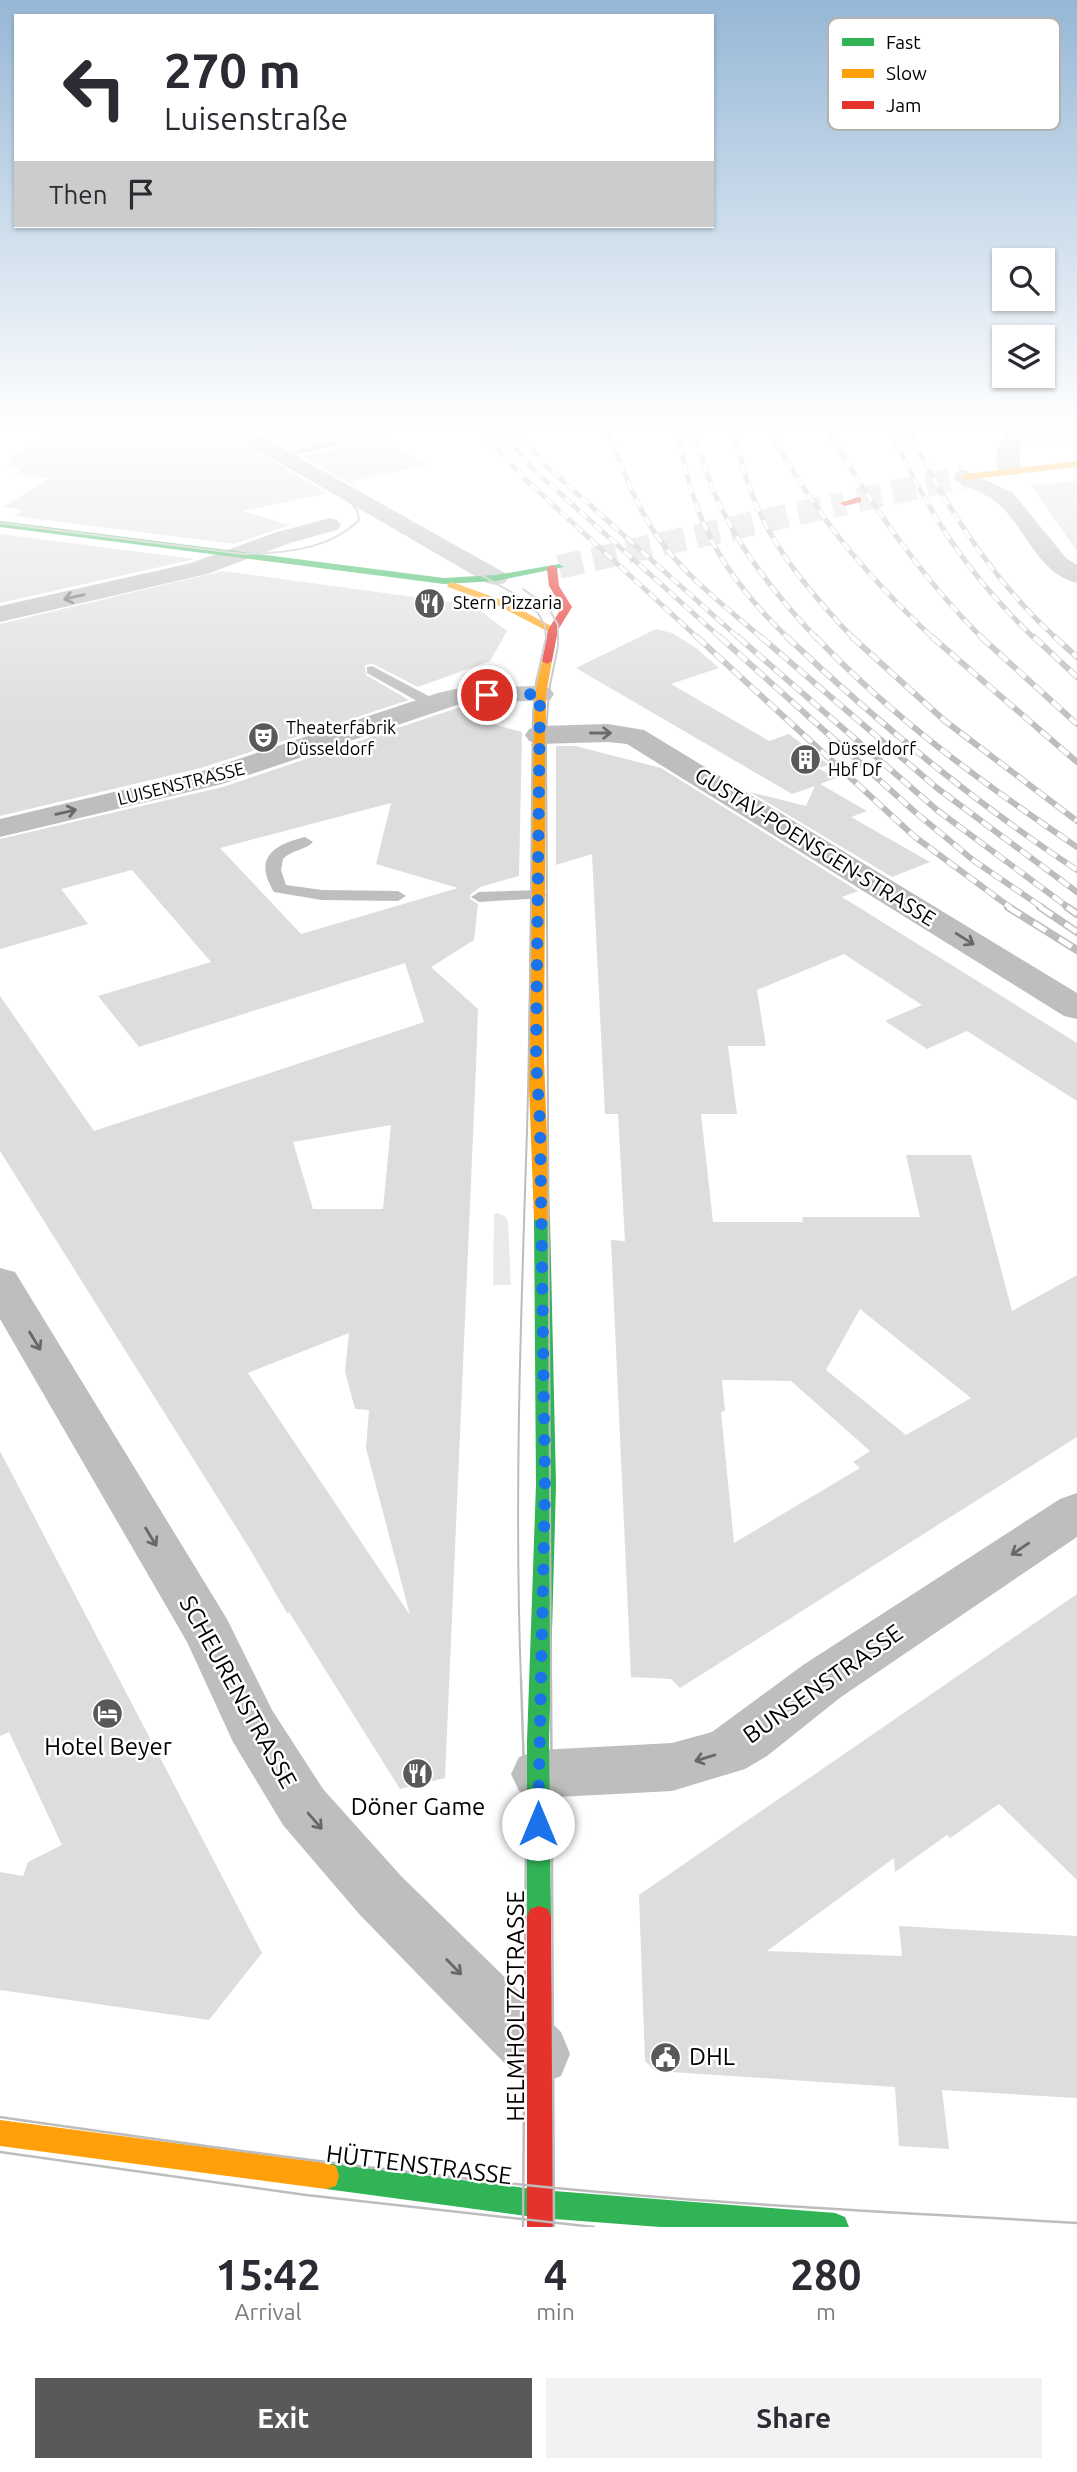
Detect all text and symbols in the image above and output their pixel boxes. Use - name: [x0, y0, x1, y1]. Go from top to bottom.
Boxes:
- legend: [828, 18, 1060, 130]
- text: Fast: [886, 31, 921, 53]
- icon: left: [49, 42, 140, 133]
- text: 270 m: [164, 42, 301, 97]
- text: Slow: [886, 62, 927, 84]
- text: Jam: [886, 94, 922, 116]
- text: Luisenstraße: [164, 100, 348, 136]
- icon: arrive: [122, 175, 160, 213]
- text: Then: [49, 180, 108, 209]
- map controls: [992, 248, 1055, 388]
- button: search: [992, 248, 1055, 311]
- button: layers: [992, 325, 1055, 388]
- restaurant icon: Stern Pizzaria: [413, 586, 447, 620]
- one-way arrow: [63, 591, 86, 605]
- place label: Stern Pizzaria: [453, 592, 562, 612]
- pin: [457, 665, 517, 725]
- icon: arrive: [468, 676, 506, 714]
- place label: Theaterfabrik Düsseldorf: [286, 717, 396, 758]
- theatre icon: Theaterfabrik Düsseldorf: [246, 721, 280, 755]
- one-way arrow: [589, 726, 612, 740]
- place label: Düsseldorf Hbf Df: [828, 738, 916, 779]
- building icon: Düsseldorf Hbf Df: [788, 742, 822, 776]
- street label: LUISENSTRASSE: [115, 758, 246, 809]
- street label: GUSTAV-POENSGEN-STRASSE: [691, 762, 940, 930]
- one-way arrow: [54, 805, 77, 818]
- one-way arrow: [954, 932, 974, 946]
- one-way arrow: [28, 1331, 42, 1351]
- one-way arrow: [144, 1526, 158, 1546]
- one-way arrow: [1011, 1542, 1030, 1557]
- street label: SCHEURENSTRASSE: [174, 1591, 302, 1792]
- street label: BUNSENSTRASSE: [738, 1619, 907, 1749]
- hotel icon: Hotel Beyer: [91, 1696, 125, 1730]
- place label: Hotel Beyer: [44, 1733, 172, 1760]
- one-way arrow: [694, 1753, 716, 1766]
- restaurant icon: Döner Game: [401, 1756, 435, 1790]
- position arrow: [501, 1787, 575, 1861]
- place label: Döner Game: [351, 1793, 485, 1820]
- one-way arrow: [307, 1812, 323, 1830]
- street label: HELMHOLTZSTRASSE: [502, 1890, 529, 2122]
- one-way arrow: [445, 1958, 462, 1975]
- public building icon: DHL: [649, 2040, 683, 2074]
- place label: DHL: [689, 2043, 735, 2070]
- street label: HÜTTENSTRASSE: [325, 2140, 514, 2189]
- text: 15:42: [216, 2251, 321, 2298]
- text: 4: [544, 2251, 567, 2298]
- text: 280: [790, 2251, 861, 2298]
- text: Arrival: [235, 2299, 302, 2324]
- text: min: [536, 2299, 575, 2324]
- text: m: [816, 2299, 836, 2324]
- button: Exit: [35, 2378, 532, 2458]
- button: Share: [546, 2378, 1042, 2458]

